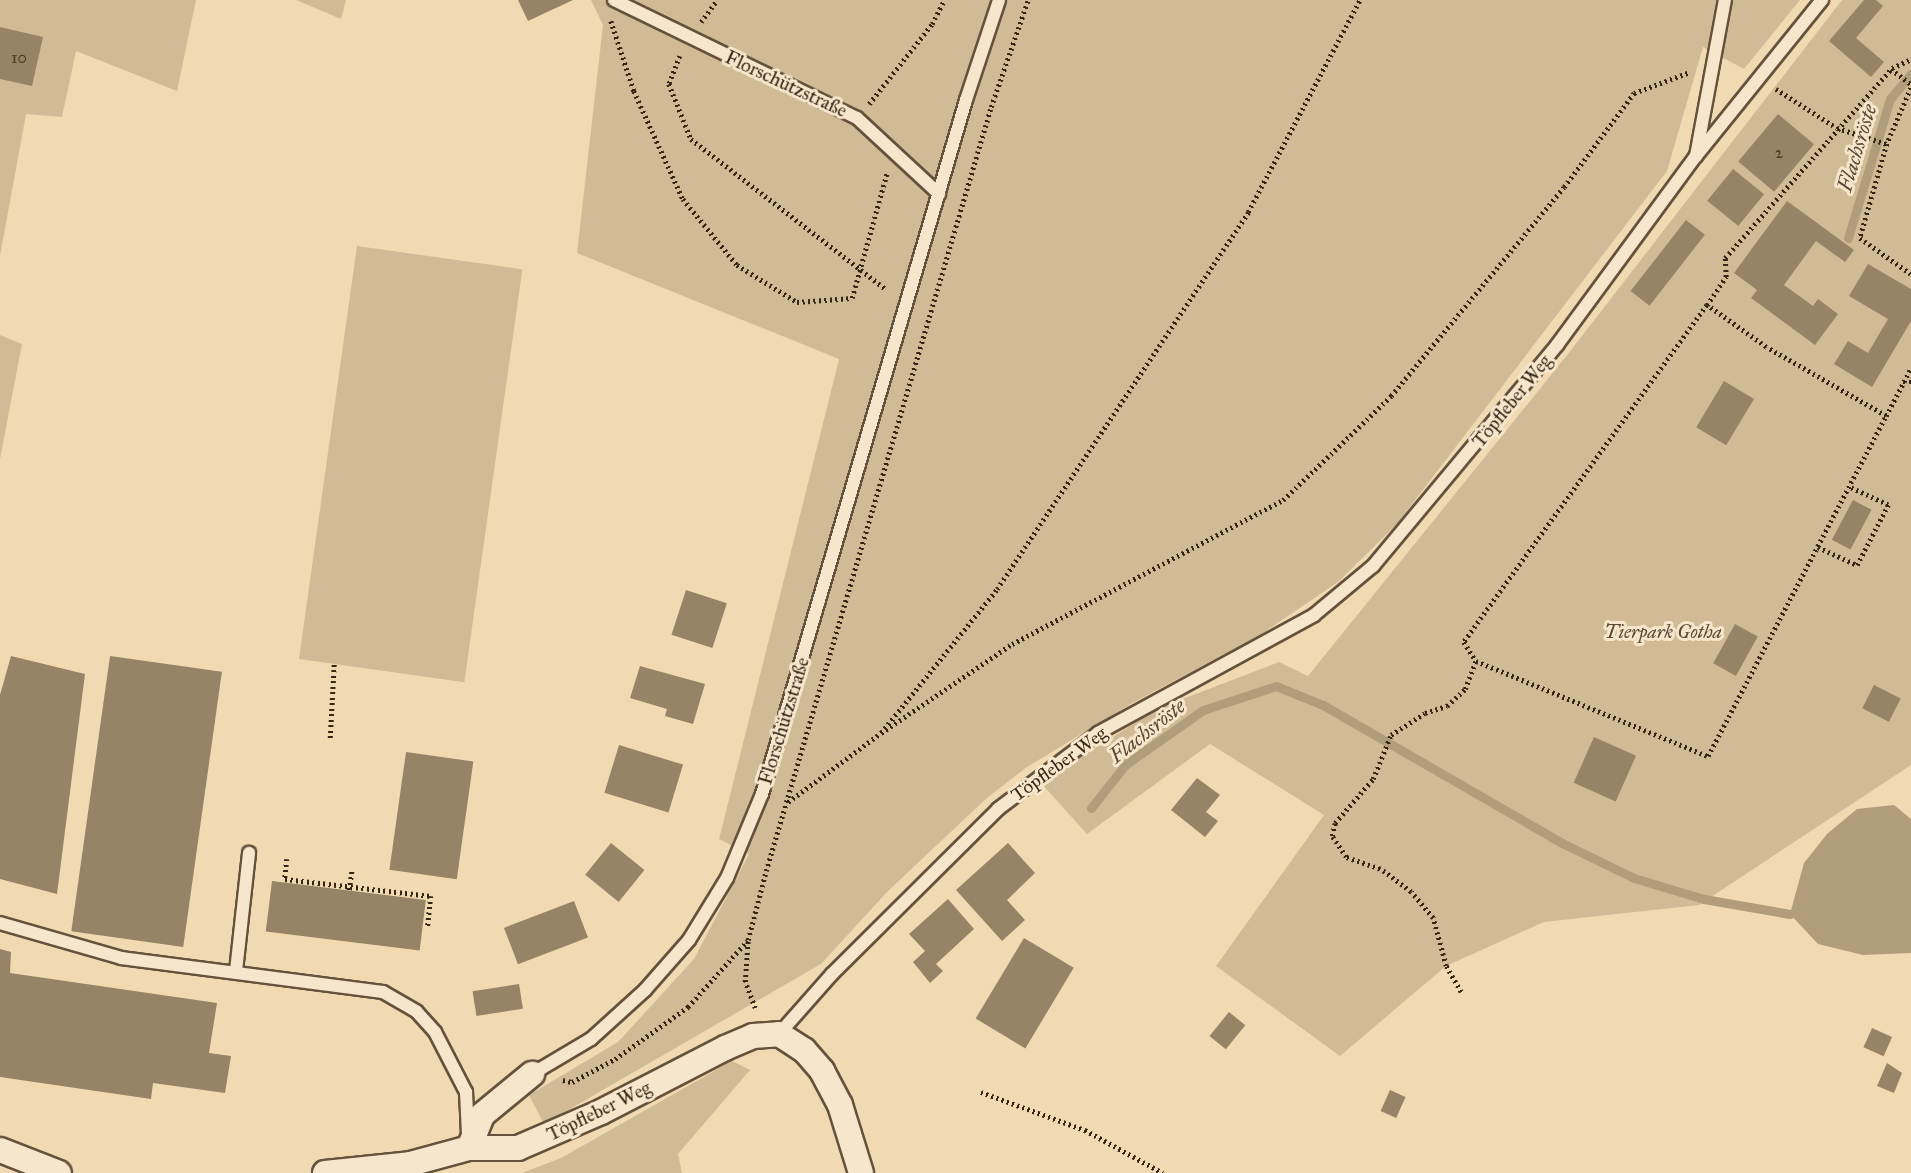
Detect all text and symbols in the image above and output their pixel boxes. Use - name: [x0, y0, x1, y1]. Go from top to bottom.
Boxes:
- street label: Florschützstraße: [721, 46, 851, 122]
- house number: 10: [11, 48, 27, 68]
- water label: Flachsröste: [1832, 101, 1882, 195]
- house number: 2: [1775, 143, 1783, 163]
- street label: Töpfleber Weg: [1468, 350, 1556, 452]
- park label: Tierpark Gotha: [1604, 621, 1722, 643]
- street label: Florschützstraße: [754, 655, 814, 787]
- water label: Flachsröste: [1104, 693, 1190, 769]
- street label: Töpfleber Weg: [1007, 722, 1111, 806]
- street label: Töpfleber Weg: [543, 1076, 655, 1146]

